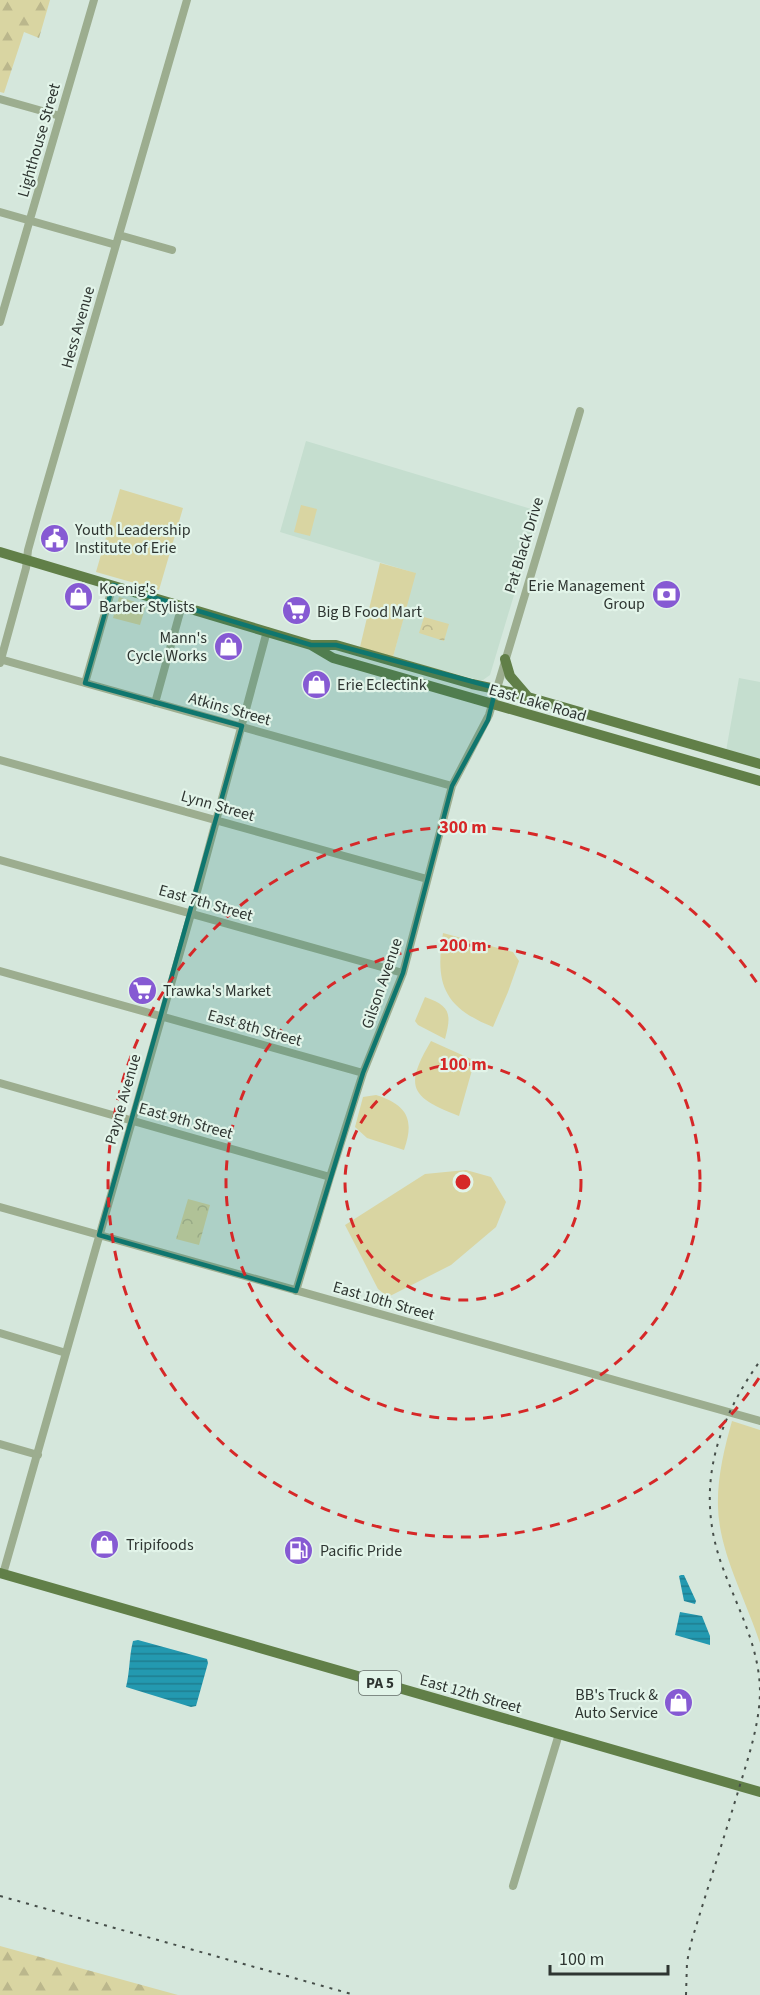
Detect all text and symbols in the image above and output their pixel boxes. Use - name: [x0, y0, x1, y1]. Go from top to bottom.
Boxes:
- street label: Lighthouse Street: [12, 80, 66, 200]
- street label: Hess Avenue: [56, 284, 100, 371]
- street label: Pat Black Drive: [499, 494, 549, 596]
- place label: Youth Leadership Institute of Erie: [74, 519, 191, 559]
- public building icon: Youth Leadership Institute of Erie: [38, 522, 70, 554]
- place label: Erie Management Group: [528, 575, 646, 615]
- place label: Koenig's Barber Stylists: [99, 578, 195, 618]
- bank icon: Erie Management Group: [650, 578, 682, 610]
- shop icon: Koenig's Barber Stylists: [62, 581, 94, 613]
- supermarket icon: Big B Food Mart: [280, 595, 312, 627]
- place label: Big B Food Mart: [317, 601, 423, 623]
- place label: Mann's Cycle Works: [127, 627, 207, 667]
- shop icon: Mann's Cycle Works: [212, 630, 244, 662]
- shop icon: Erie Eclectink: [300, 668, 332, 700]
- place label: Erie Eclectink: [337, 674, 427, 696]
- street label: East Lake Road: [486, 679, 589, 727]
- street label: Atkins Street: [186, 687, 274, 731]
- street label: Lynn Street: [178, 785, 258, 827]
- text: 300 m: [439, 815, 487, 840]
- street label: East 7th Street: [156, 879, 256, 927]
- text: 200 m: [439, 933, 487, 958]
- street label: Gilson Avenue: [356, 935, 408, 1032]
- supermarket icon: Trawka's Market: [126, 974, 158, 1006]
- place label: Trawka's Market: [163, 980, 272, 1002]
- street label: East 8th Street: [205, 1004, 305, 1052]
- street label: Payne Avenue: [100, 1051, 146, 1147]
- text: 100 m: [439, 1052, 487, 1077]
- street label: East 9th Street: [136, 1097, 236, 1145]
- centre of rings: [453, 1172, 473, 1192]
- street label: East 10th Street: [330, 1276, 438, 1326]
- shop icon: Tripifoods: [89, 1528, 121, 1560]
- place label: Tripifoods: [126, 1534, 194, 1556]
- fuel station icon: Pacific Pride: [283, 1534, 315, 1566]
- place label: Pacific Pride: [320, 1540, 402, 1562]
- street label: East 12th Street: [417, 1669, 525, 1719]
- road number: PA 5: [359, 1671, 401, 1695]
- place label: BB's Truck & Auto Service: [575, 1684, 658, 1724]
- shop icon: BB's Truck & Auto Service: [663, 1687, 695, 1719]
- scale bar: [550, 1938, 668, 1976]
- text: 100 m: [559, 1947, 604, 1972]

